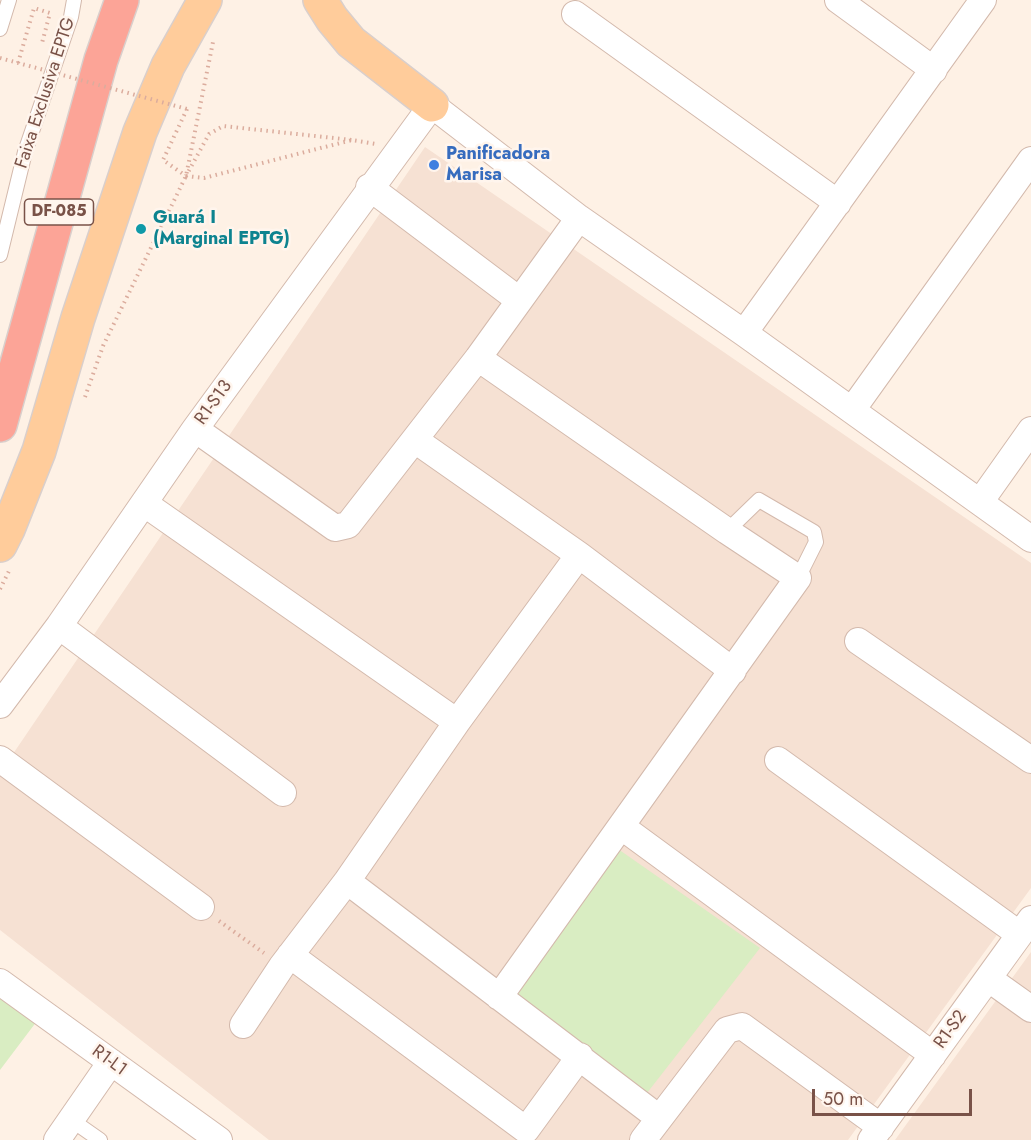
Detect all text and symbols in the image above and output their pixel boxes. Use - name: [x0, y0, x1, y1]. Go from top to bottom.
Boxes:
- street label: Faixa Exclusiva EPTG: [11, 15, 81, 171]
- place label: Panificadora Marisa: [446, 144, 550, 186]
- marker: Panificadora Marisa: [427, 158, 441, 172]
- road number: DF-085: [25, 199, 94, 225]
- place label: Guará I (Marginal EPTG): [153, 208, 290, 250]
- marker: Guará I (Marginal EPTG): [134, 222, 148, 236]
- street label: R1-S13: [191, 377, 237, 429]
- street label: R1-S2: [930, 1007, 972, 1053]
- street label: R1-L1: [87, 1041, 131, 1081]
- scale bar: [815, 1077, 976, 1115]
- text: 50 m: [823, 1086, 863, 1112]

